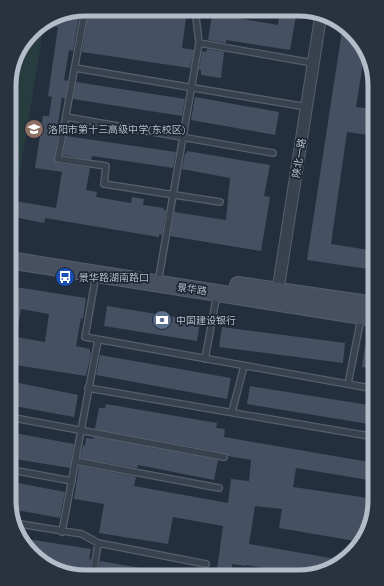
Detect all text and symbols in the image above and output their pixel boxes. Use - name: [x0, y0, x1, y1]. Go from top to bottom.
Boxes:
- school or university icon: 洛阳市第十三高级中学(东校区): [23, 118, 45, 140]
- place label: 洛阳市第十三高级中学(东校区): [48, 123, 186, 136]
- street label: 陕北一路: [289, 137, 309, 179]
- bus stop icon: 景华路湖南路口: [54, 266, 76, 288]
- place label: 景华路湖南路口: [79, 271, 149, 284]
- street label: 景华路: [176, 280, 208, 298]
- bank icon: 中国建设银行: [151, 309, 173, 331]
- place label: 中国建设银行: [176, 314, 236, 327]

